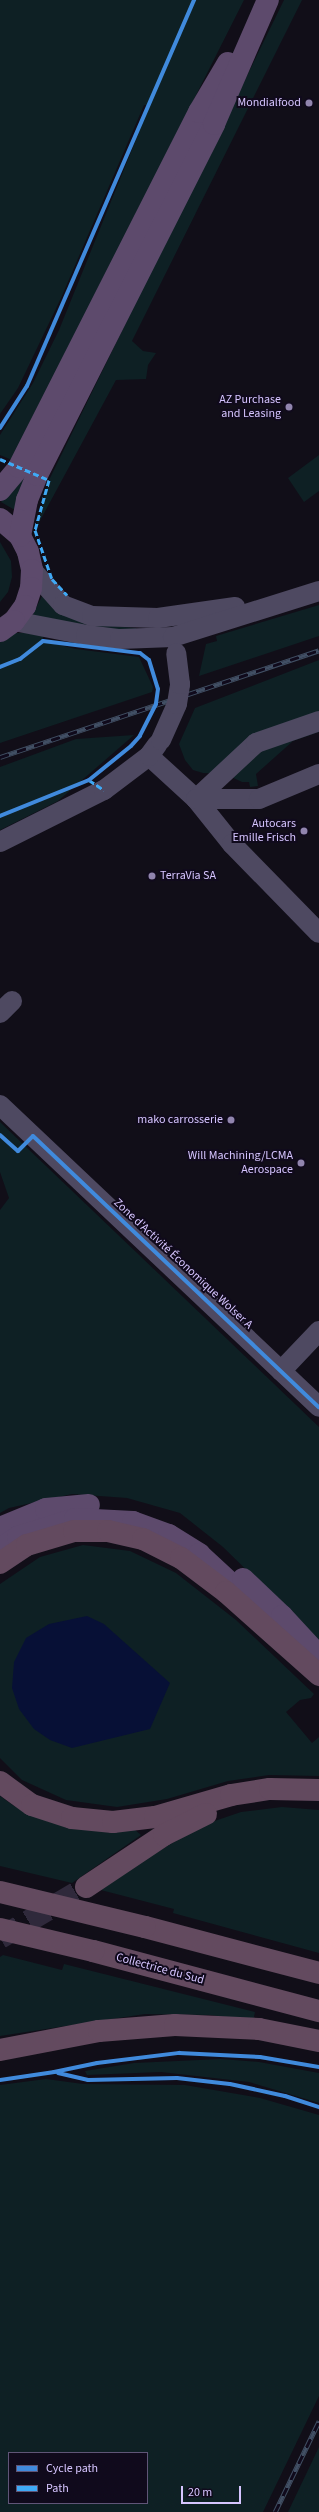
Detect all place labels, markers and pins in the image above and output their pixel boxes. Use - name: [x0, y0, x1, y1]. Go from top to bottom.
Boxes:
- place label: Mondialfood: [237, 96, 301, 110]
- marker: Mondialfood: [304, 98, 314, 108]
- place label: AZ Purchase and Leasing: [219, 393, 281, 421]
- marker: AZ Purchase and Leasing: [284, 402, 294, 412]
- place label: Autocars Emille Frisch: [232, 817, 296, 845]
- marker: Autocars Emille Frisch: [299, 826, 309, 836]
- place label: TerraVia SA: [160, 869, 216, 883]
- marker: TerraVia SA: [147, 871, 157, 881]
- place label: mako carrosserie: [137, 1113, 223, 1127]
- marker: mako carrosserie: [226, 1115, 236, 1125]
- place label: Will Machining/LCMA Aerospace: [188, 1149, 293, 1177]
- marker: Will Machining/LCMA Aerospace: [296, 1158, 306, 1168]

